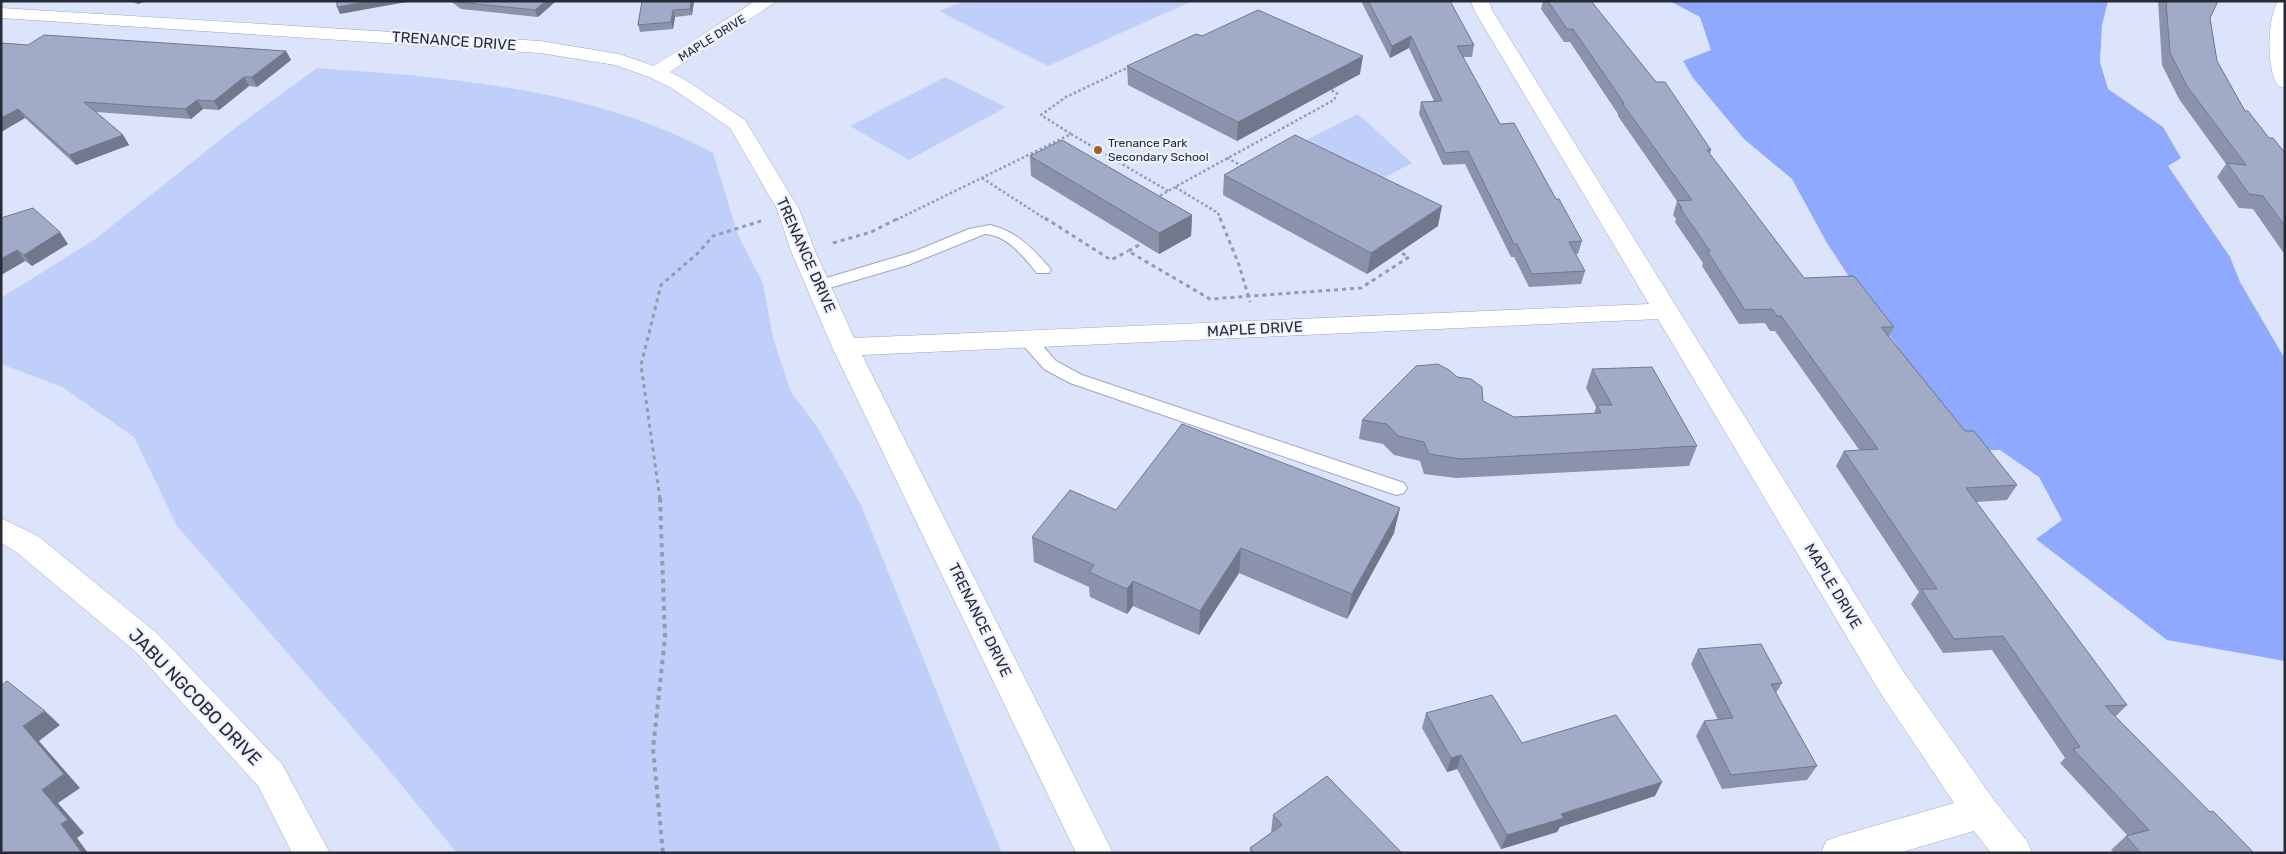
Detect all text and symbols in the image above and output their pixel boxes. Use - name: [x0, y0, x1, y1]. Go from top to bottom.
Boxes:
- street label: MAPLE DRIVE: [676, 12, 748, 64]
- street label: TRENANCE DRIVE: [391, 28, 517, 54]
- place label: Trenance Park Secondary School: [1108, 136, 1209, 164]
- marker: Trenance Park Secondary School: [1092, 144, 1104, 156]
- street label: TRENANCE DRIVE: [772, 194, 840, 316]
- street label: MAPLE DRIVE: [1207, 318, 1303, 340]
- street label: MAPLE DRIVE: [1801, 540, 1865, 632]
- street label: TRENANCE DRIVE: [945, 560, 1015, 680]
- street label: JABU NGCOBO DRIVE: [124, 624, 266, 770]

